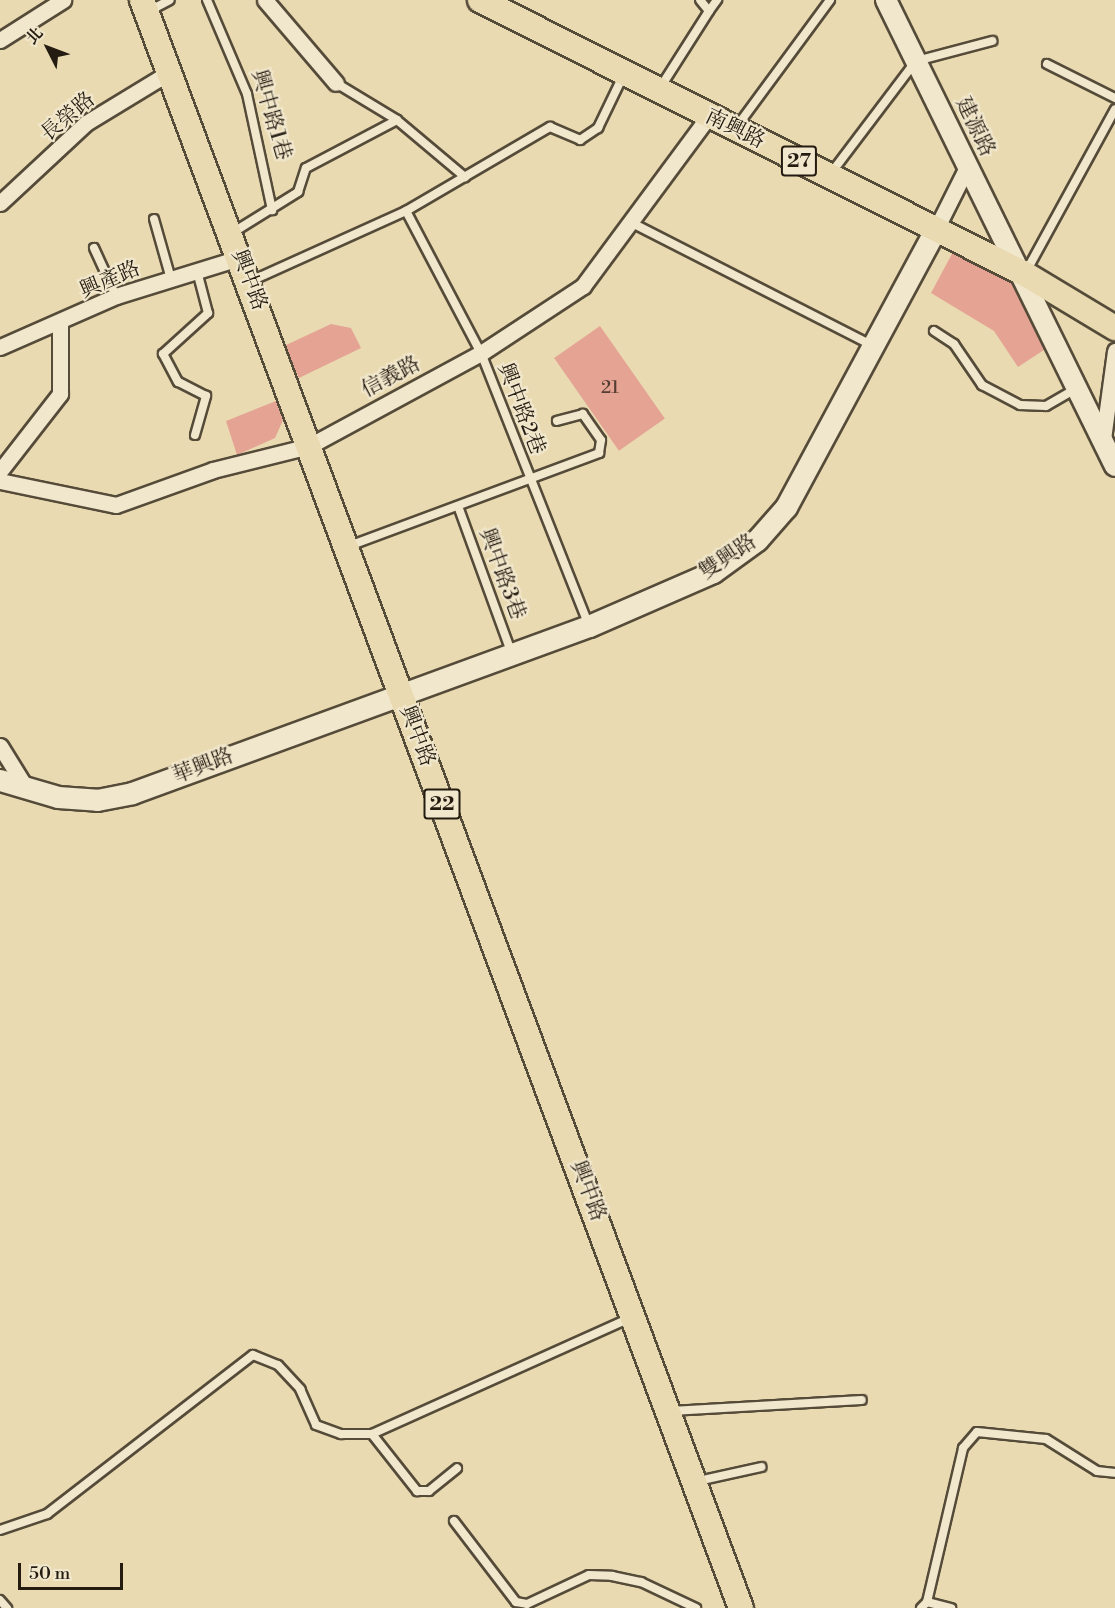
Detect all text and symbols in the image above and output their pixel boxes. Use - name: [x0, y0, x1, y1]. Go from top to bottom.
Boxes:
- north arrow: [18, 18, 78, 78]
- text: 北: [22, 23, 47, 49]
- street label: 興中路1巷: [246, 67, 296, 163]
- street label: 長榮路: [36, 87, 100, 147]
- street label: 建源路: [950, 93, 1000, 161]
- street label: 南興路: [701, 104, 769, 154]
- road number: 27: [780, 144, 818, 178]
- street label: 興中路: [226, 246, 272, 314]
- street label: 興產路: [76, 256, 144, 304]
- street label: 信義路: [357, 351, 425, 403]
- street label: 興中路2巷: [492, 360, 550, 458]
- house number: 21: [601, 377, 619, 399]
- street label: 興中路3巷: [474, 525, 530, 623]
- street label: 雙興路: [695, 529, 761, 585]
- street label: 興中路: [394, 702, 440, 770]
- street label: 華興路: [169, 743, 237, 789]
- road number: 22: [422, 787, 462, 821]
- street label: 興中路: [565, 1157, 611, 1225]
- scale bar: [21, 1551, 126, 1589]
- text: 50 m: [29, 1562, 70, 1585]

